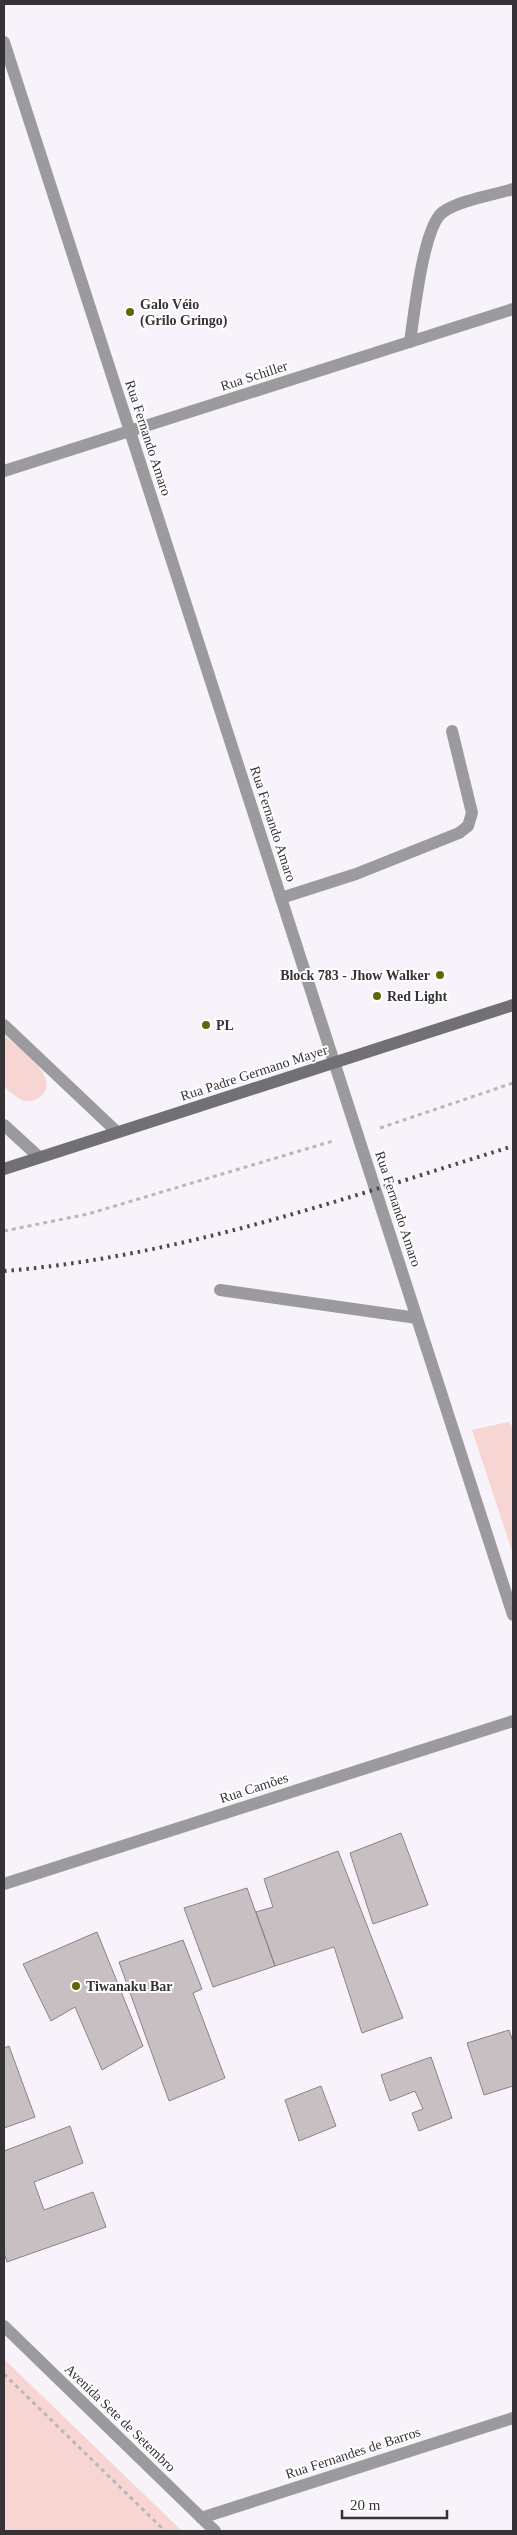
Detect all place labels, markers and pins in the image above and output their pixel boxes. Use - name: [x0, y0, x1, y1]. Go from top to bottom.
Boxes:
- place label: Galo Véio (Grilo Gringo): [140, 297, 228, 329]
- marker: Galo Véio (Grilo Gringo): [124, 306, 136, 318]
- place label: Block 783 - Jhow Walker: [280, 968, 430, 983]
- marker: Block 783 - Jhow Walker: [434, 969, 446, 981]
- place label: Red Light: [387, 989, 448, 1004]
- marker: Red Light: [371, 990, 383, 1002]
- place label: PL: [216, 1018, 234, 1033]
- marker: PL: [200, 1019, 212, 1031]
- place label: Tiwanaku Bar: [86, 1979, 173, 1994]
- marker: Tiwanaku Bar: [70, 1980, 82, 1992]

